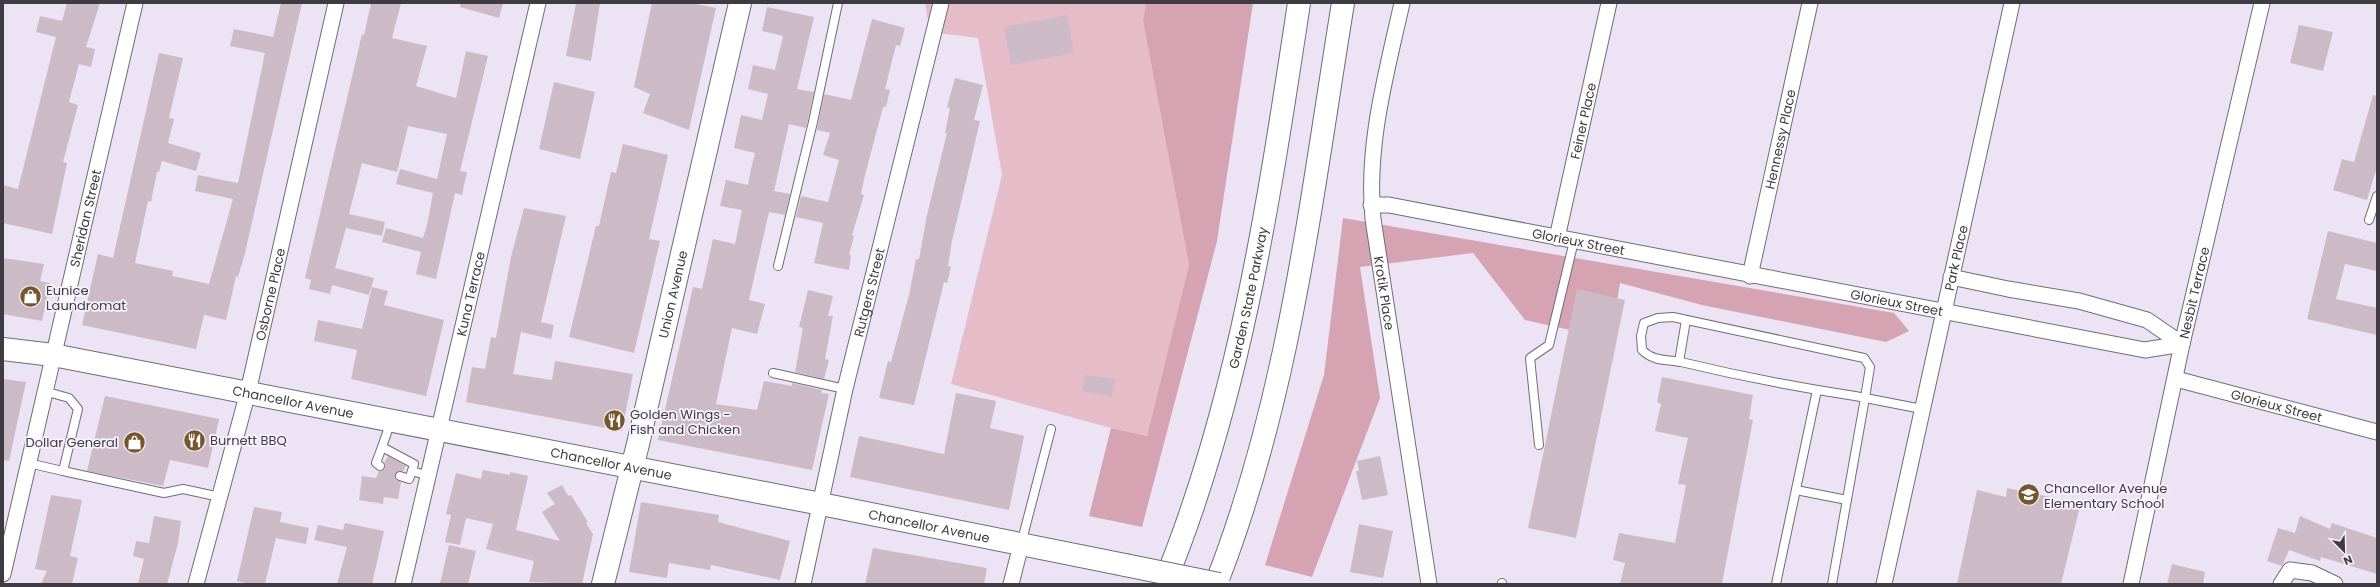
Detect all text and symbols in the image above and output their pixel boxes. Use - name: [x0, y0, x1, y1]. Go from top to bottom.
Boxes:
- street label: Feiner Place: [1566, 81, 1601, 161]
- street label: Hennessy Place: [1760, 88, 1801, 191]
- street label: Sheridan Street: [65, 168, 106, 269]
- street label: Park Place: [1940, 223, 1973, 293]
- street label: Garden State Parkway: [1224, 224, 1273, 371]
- street label: Glorieux Street: [1531, 224, 1627, 260]
- street label: Nesbit Terrace: [2175, 245, 2214, 341]
- street label: Osborne Place: [251, 246, 290, 343]
- street label: Rutgers Street: [849, 246, 890, 339]
- street label: Union Avenue: [654, 249, 692, 340]
- street label: Kuna Terrace: [452, 250, 490, 338]
- street label: Krotik Place: [1369, 255, 1399, 332]
- place label: Eunice Laundromat: [46, 281, 126, 315]
- shop icon: Eunice Laundromat: [17, 284, 43, 310]
- street label: Glorieux Street: [1849, 285, 1945, 321]
- street label: Chancellor Avenue: [231, 381, 355, 423]
- street label: Glorieux Street: [2229, 385, 2325, 427]
- place label: Golden Wings - Fish and Chicken: [630, 405, 740, 439]
- restaurant icon: Golden Wings - Fish and Chicken: [602, 408, 628, 434]
- restaurant icon: Burnett BBQ: [182, 427, 208, 453]
- shop icon: Dollar General: [121, 429, 147, 455]
- place label: Burnett BBQ: [210, 431, 287, 450]
- place label: Dollar General: [26, 433, 118, 452]
- street label: Chancellor Avenue: [549, 443, 674, 485]
- place label: Chancellor Avenue Elementary School: [2044, 479, 2167, 513]
- school or university icon: Chancellor Avenue Elementary School: [2016, 482, 2042, 508]
- street label: Chancellor Avenue: [867, 505, 991, 548]
- north arrow: [2324, 531, 2364, 571]
- text: N: [2341, 551, 2355, 569]

